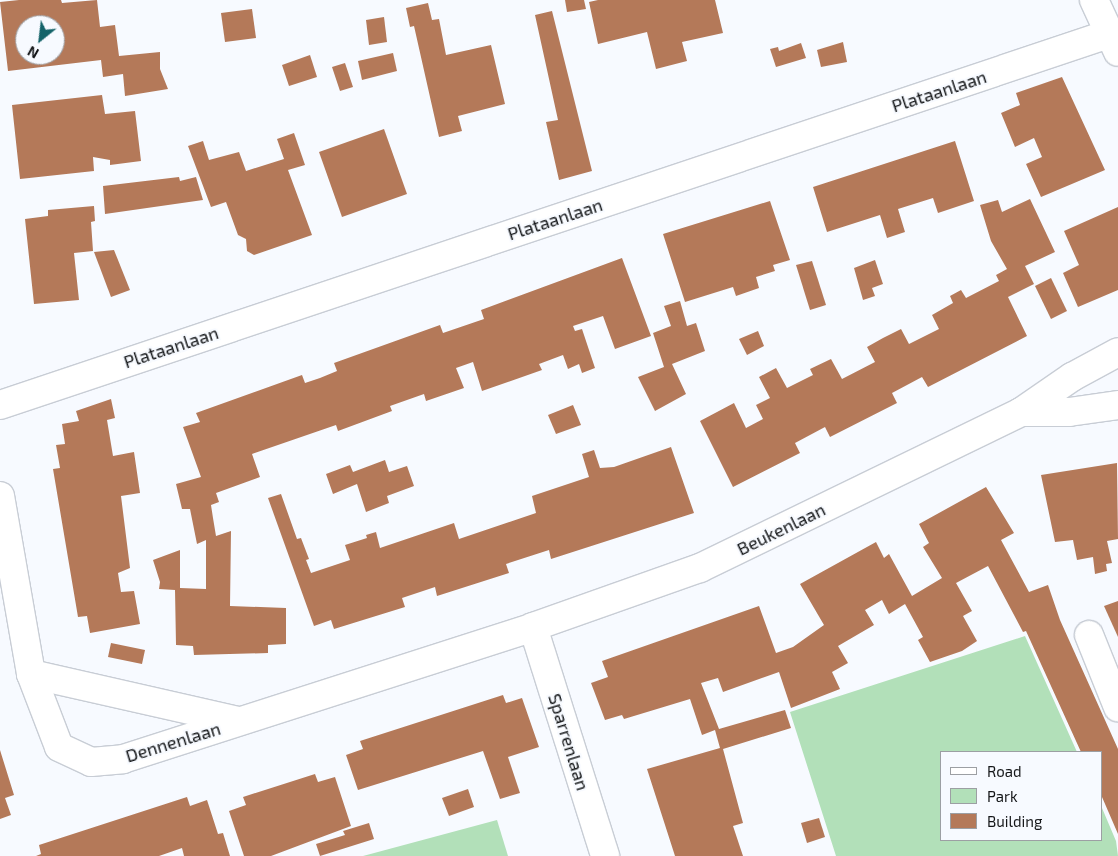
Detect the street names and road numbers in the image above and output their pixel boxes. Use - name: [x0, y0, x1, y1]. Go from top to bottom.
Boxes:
- street label: Plataanlaan: [889, 66, 989, 116]
- street label: Plataanlaan: [505, 194, 605, 244]
- street label: Plataanlaan: [121, 322, 221, 372]
- street label: Beukenlaan: [733, 498, 829, 560]
- street label: Sparrenlaan: [544, 691, 594, 793]
- street label: Dennenlaan: [123, 717, 223, 767]

